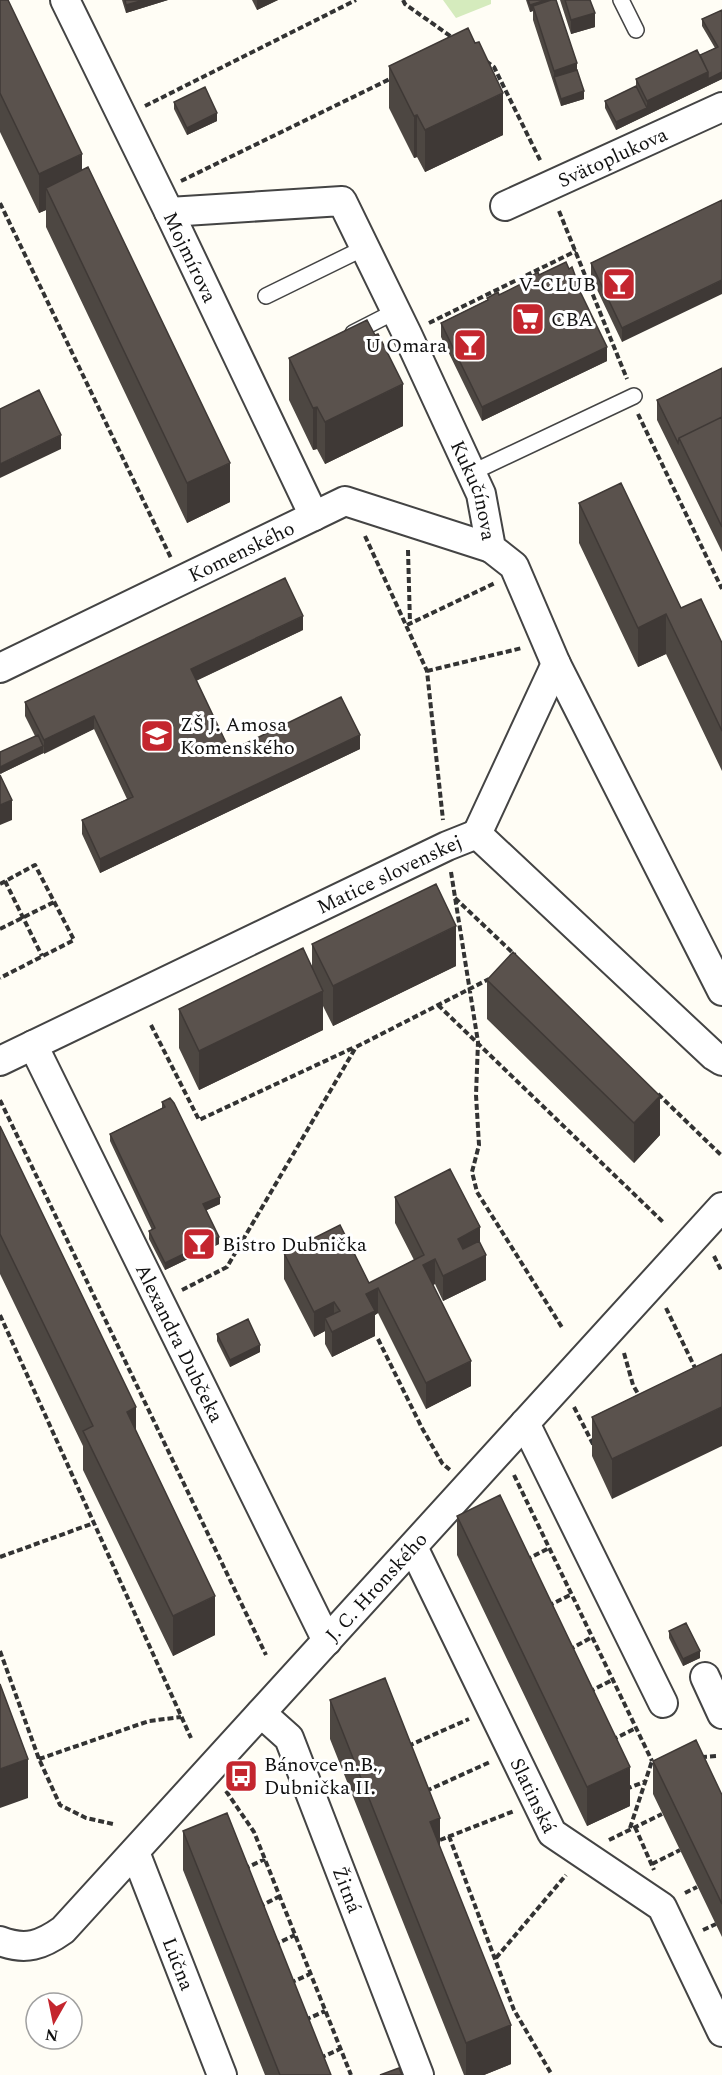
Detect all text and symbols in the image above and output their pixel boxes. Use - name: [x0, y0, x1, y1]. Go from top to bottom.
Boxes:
- street label: Svätoplukova: [553, 120, 673, 196]
- street label: Mojmírova: [155, 207, 224, 308]
- bar icon: V-CLUB: [601, 266, 637, 302]
- place label: V-CLUB: [519, 270, 596, 300]
- supermarket icon: CBA: [510, 301, 546, 337]
- place label: CBA: [551, 305, 593, 335]
- bar icon: U Omara: [452, 327, 488, 363]
- place label: U Omara: [365, 331, 447, 361]
- street label: Kukučínova: [442, 435, 503, 543]
- street label: Komenského: [183, 514, 300, 591]
- place label: ZŠ J. Amosa Komenského: [180, 710, 295, 763]
- school or university icon: ZŠ J. Amosa Komenského: [139, 718, 175, 754]
- street label: Matice slovenskej: [312, 827, 467, 922]
- bar icon: Bistro Dubnička: [181, 1226, 217, 1262]
- place label: Bistro Dubnička: [222, 1230, 367, 1260]
- street label: Alexandra Dubčeka: [127, 1259, 231, 1428]
- street label: J. C. Hronského: [319, 1526, 435, 1649]
- place label: Bánovce n.B., Dubnička II.: [264, 1750, 383, 1803]
- street label: Slatinská: [502, 1753, 564, 1839]
- bus stop icon: Bánovce n.B., Dubnička II.: [223, 1758, 259, 1794]
- street label: Žitná: [324, 1862, 369, 1918]
- street label: Lúčna: [154, 1933, 202, 1995]
- north arrow: [24, 1991, 84, 2051]
- text: N: [43, 2022, 60, 2048]

